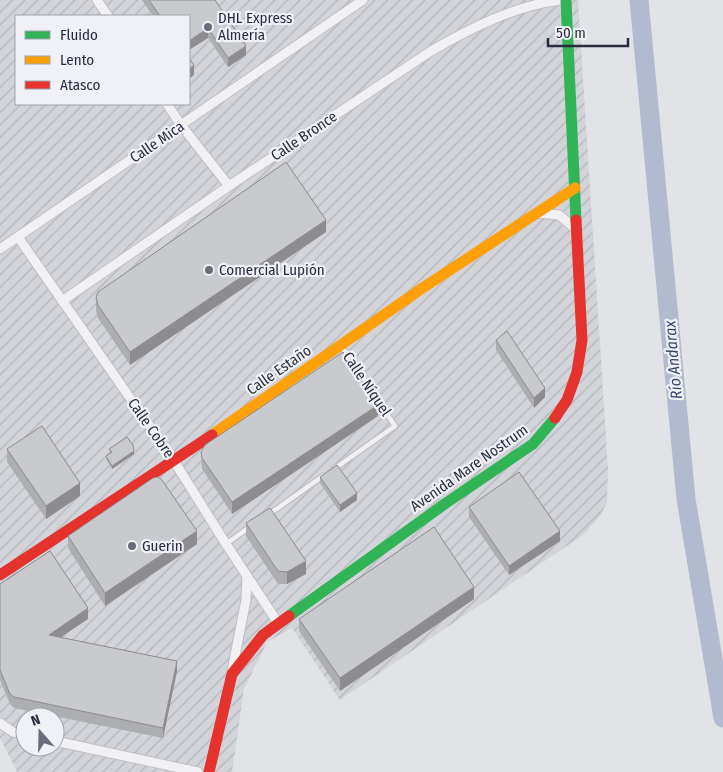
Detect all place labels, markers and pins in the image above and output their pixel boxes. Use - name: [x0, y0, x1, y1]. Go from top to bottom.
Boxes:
- place label: DHL Express Almería: [218, 9, 292, 44]
- marker: DHL Express Almería: [202, 21, 214, 33]
- place label: Comercial Lupión: [219, 261, 325, 279]
- marker: Comercial Lupión: [203, 264, 215, 276]
- place label: Guerin: [142, 537, 183, 555]
- marker: Guerin: [126, 540, 138, 552]

